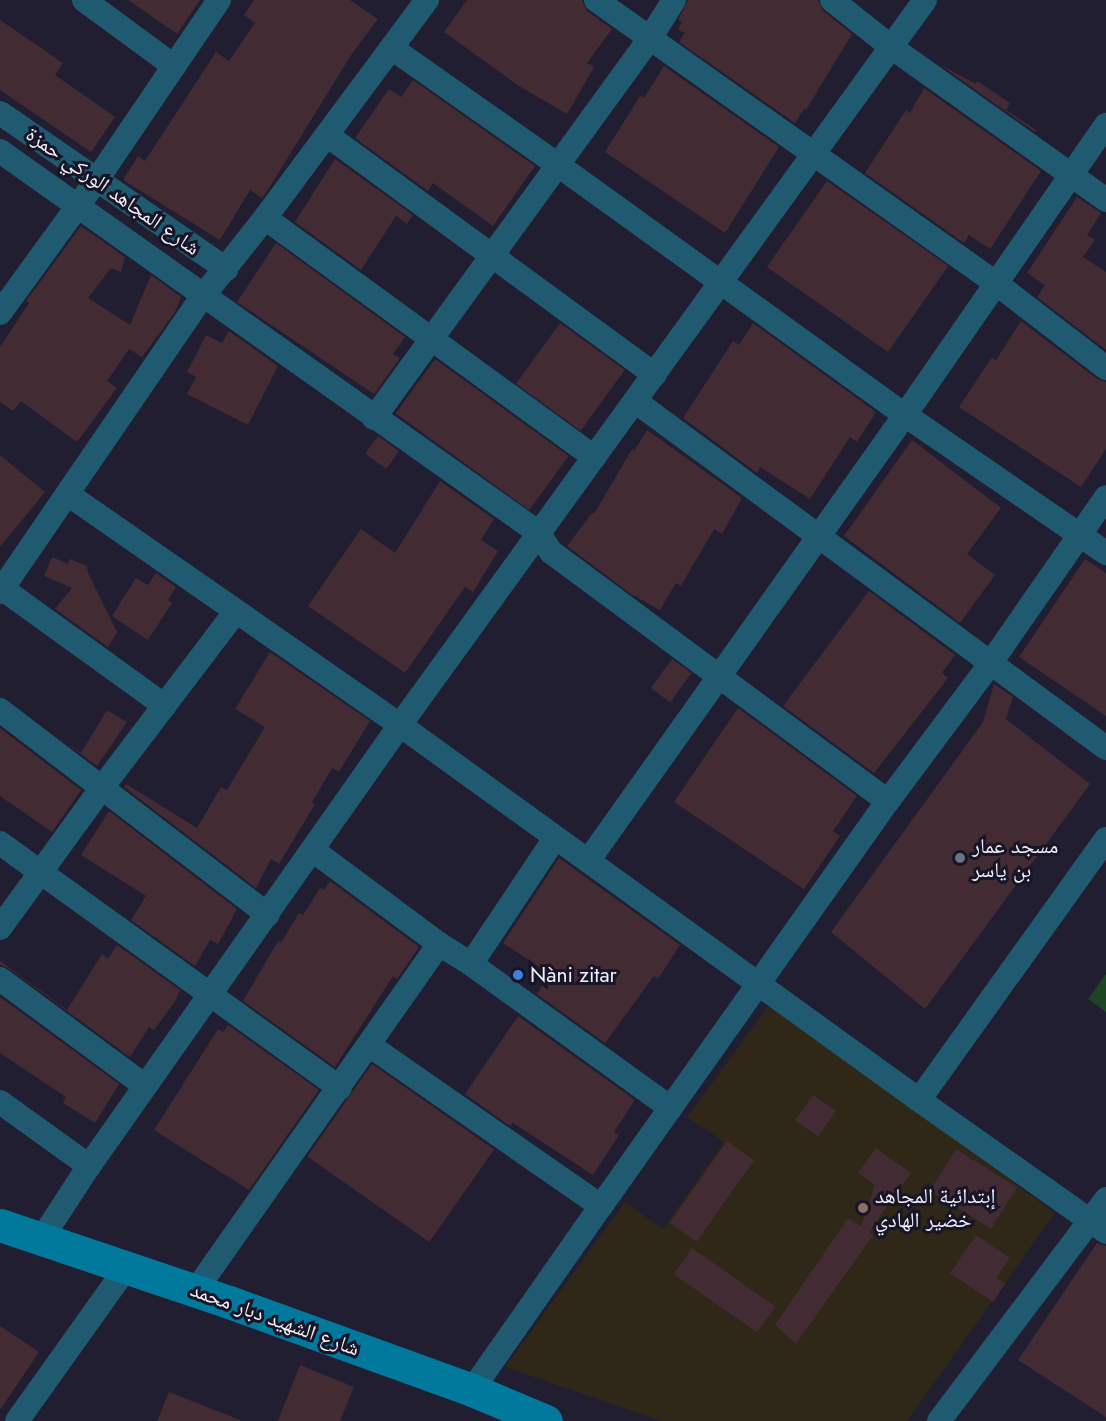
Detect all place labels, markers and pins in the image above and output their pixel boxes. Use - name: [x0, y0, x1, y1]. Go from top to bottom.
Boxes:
- place label: مسجد عمار بن ياسر: [972, 833, 1058, 883]
- marker: مسجد عمار بن ياسر: [953, 851, 967, 865]
- place label: Nàni zitar: [530, 962, 617, 988]
- marker: Nàni zitar: [511, 968, 525, 982]
- place label: إبتدائية المجاهد خضير الهادي: [875, 1183, 995, 1233]
- marker: إبتدائية المجاهد خضير الهادي: [856, 1201, 870, 1215]

